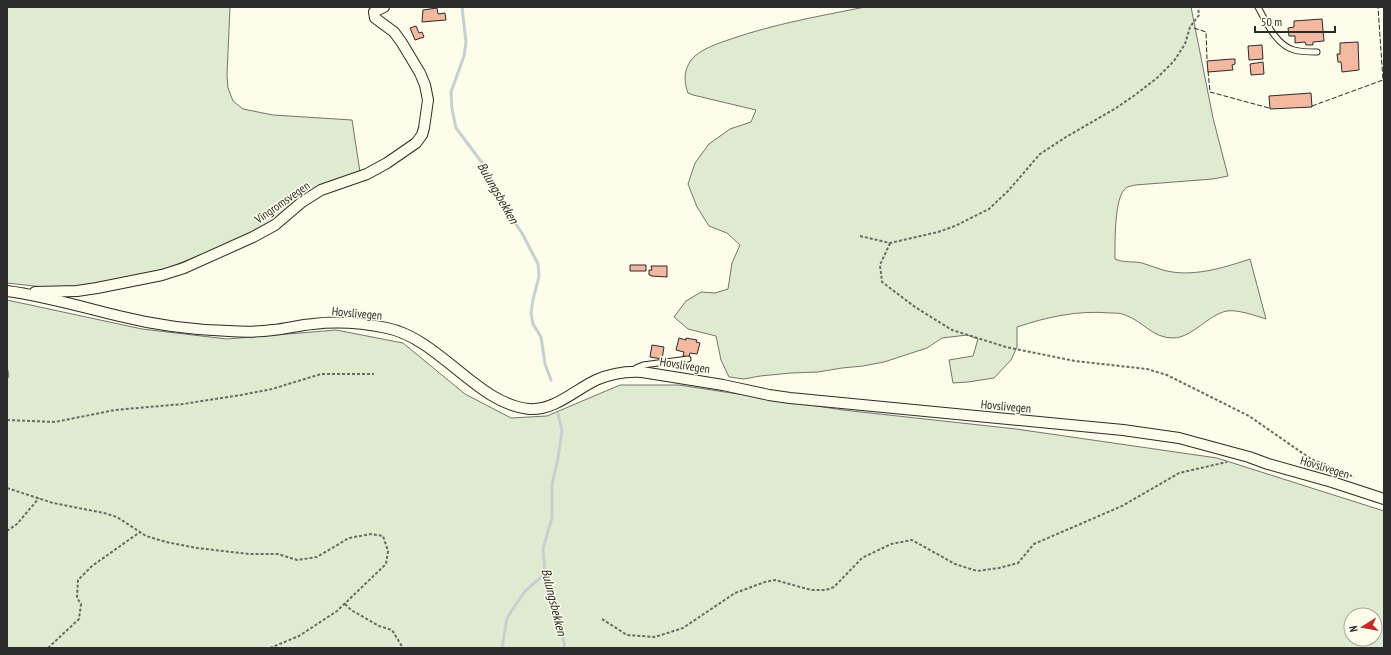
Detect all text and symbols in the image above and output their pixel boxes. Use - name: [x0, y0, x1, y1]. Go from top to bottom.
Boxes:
- scale bar: [1255, 8, 1335, 34]
- text: 50 m: [1261, 14, 1282, 29]
- water label: Bulungsbekken: [474, 159, 523, 228]
- street label: Vingromsvegen: [251, 178, 312, 227]
- street label: Hovslivegen: [331, 303, 383, 323]
- street label: Hovslivegen: [659, 354, 711, 376]
- street label: Hovslivegen: [980, 396, 1032, 416]
- street label: Hovslivegen: [1299, 452, 1351, 482]
- water label: Bulungsbekken: [538, 567, 571, 638]
- north arrow: [1343, 607, 1383, 647]
- text: N: [1346, 625, 1361, 633]

